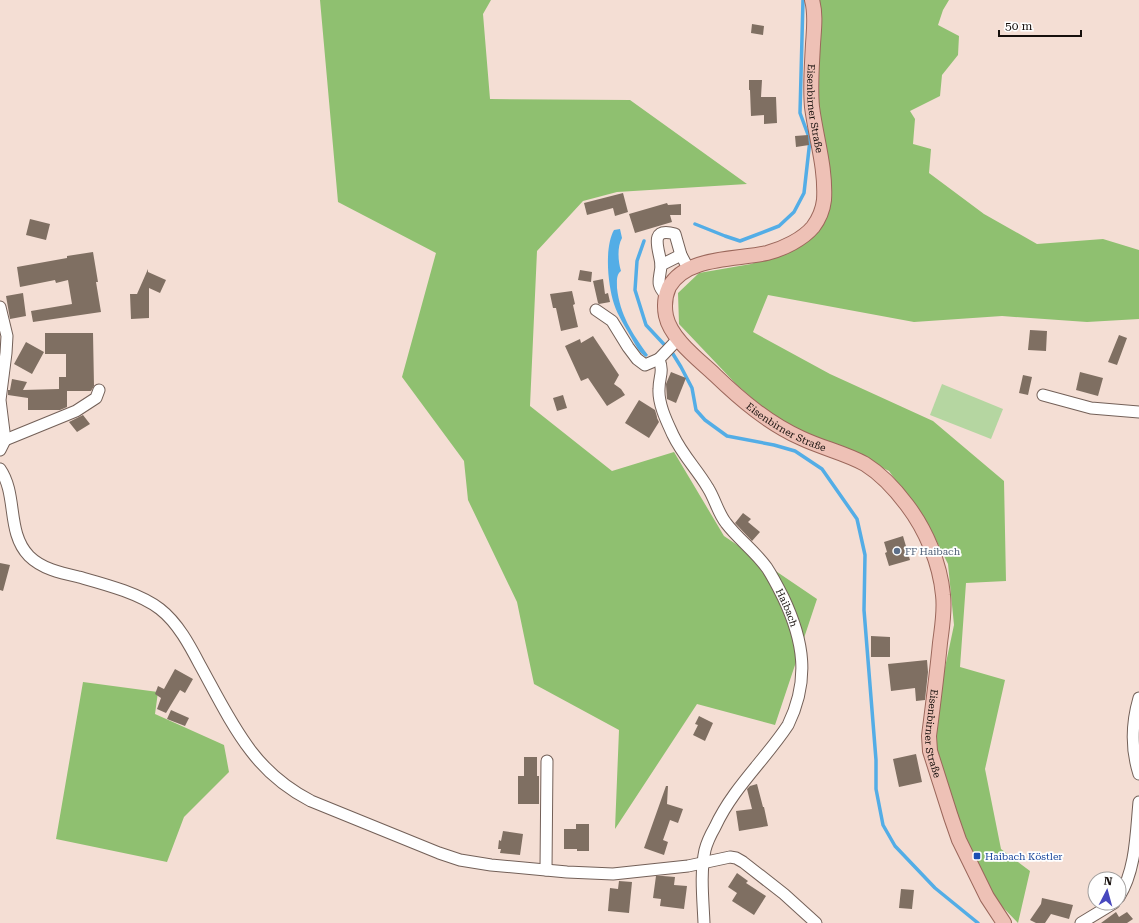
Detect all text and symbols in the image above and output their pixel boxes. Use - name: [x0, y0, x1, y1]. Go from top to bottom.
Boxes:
- scale bar: [999, 12, 1081, 38]
- text: 50 m: [1005, 19, 1032, 33]
- street label: Eisenbirner Straße: [806, 64, 826, 154]
- street label: Eisenbirner Straße: [744, 400, 828, 453]
- marker: FF Haibach: [892, 546, 902, 556]
- place label: FF Haibach: [905, 546, 961, 557]
- street label: Haibach: [774, 587, 800, 629]
- street label: Eisenbirner Straße: [923, 689, 944, 779]
- marker: Haibach Köstler: [972, 851, 982, 861]
- place label: Haibach Köstler: [985, 851, 1062, 862]
- north arrow: [1087, 871, 1127, 911]
- text: N: [1103, 875, 1113, 889]

